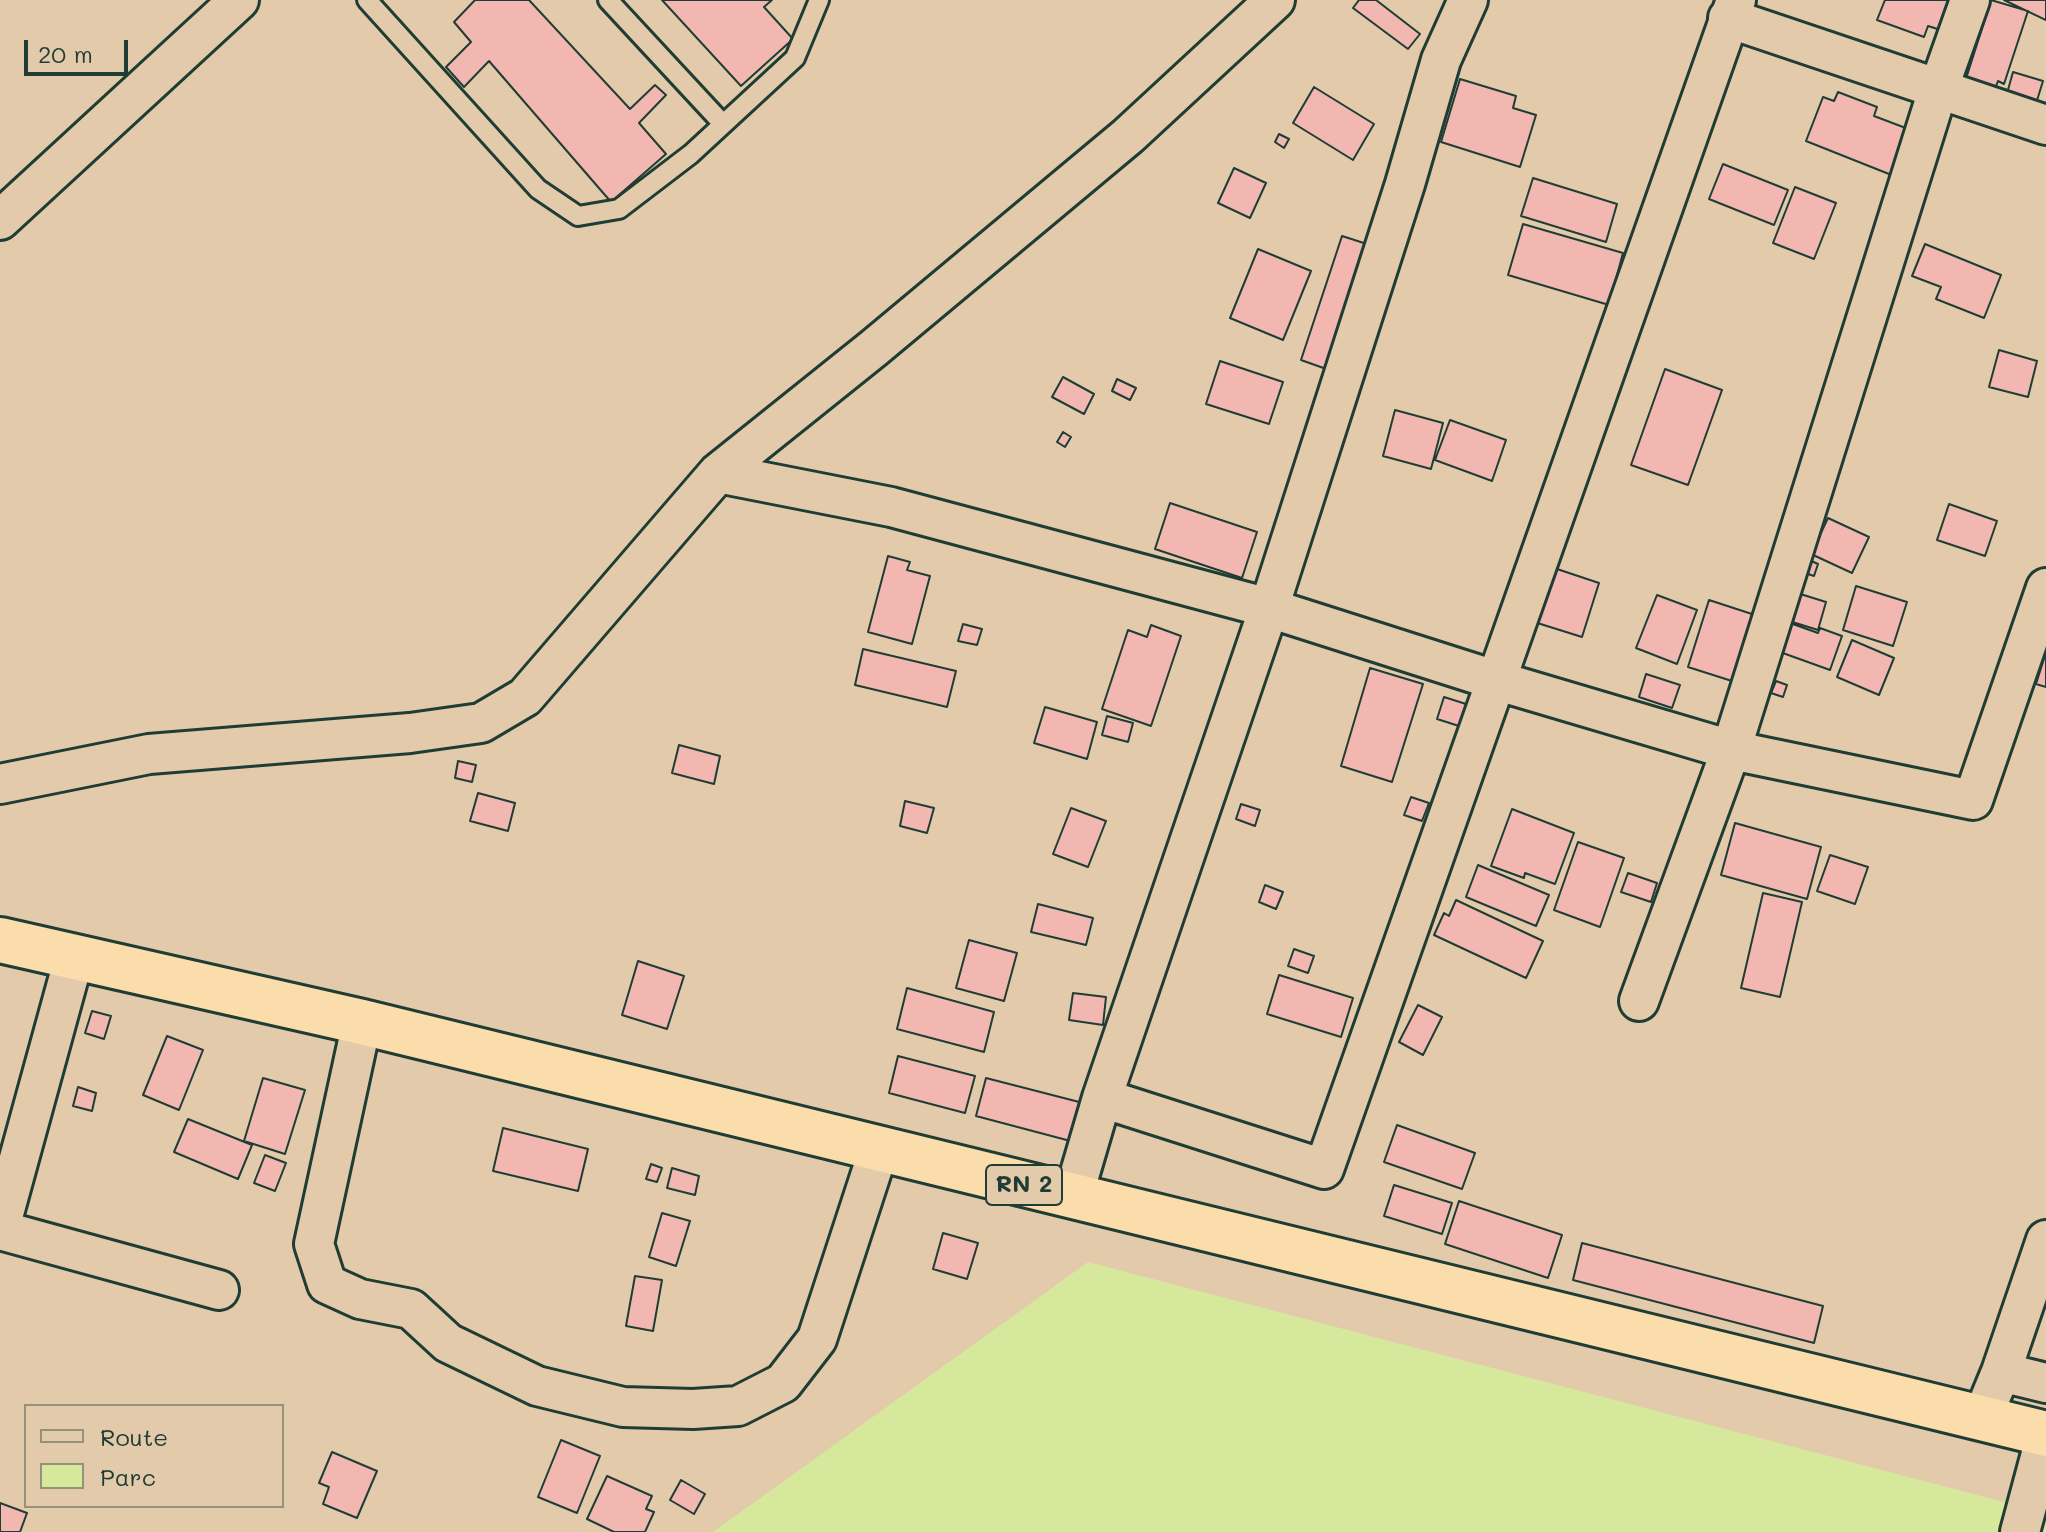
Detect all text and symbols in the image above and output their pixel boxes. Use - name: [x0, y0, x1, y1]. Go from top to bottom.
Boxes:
- scale bar: [28, 24, 132, 74]
- text: 20 m: [38, 38, 93, 69]
- road number: RN 2: [986, 1165, 1062, 1205]
- legend: [24, 1404, 284, 1508]
- text: Route: [100, 1421, 168, 1452]
- text: Parc: [100, 1461, 156, 1492]

